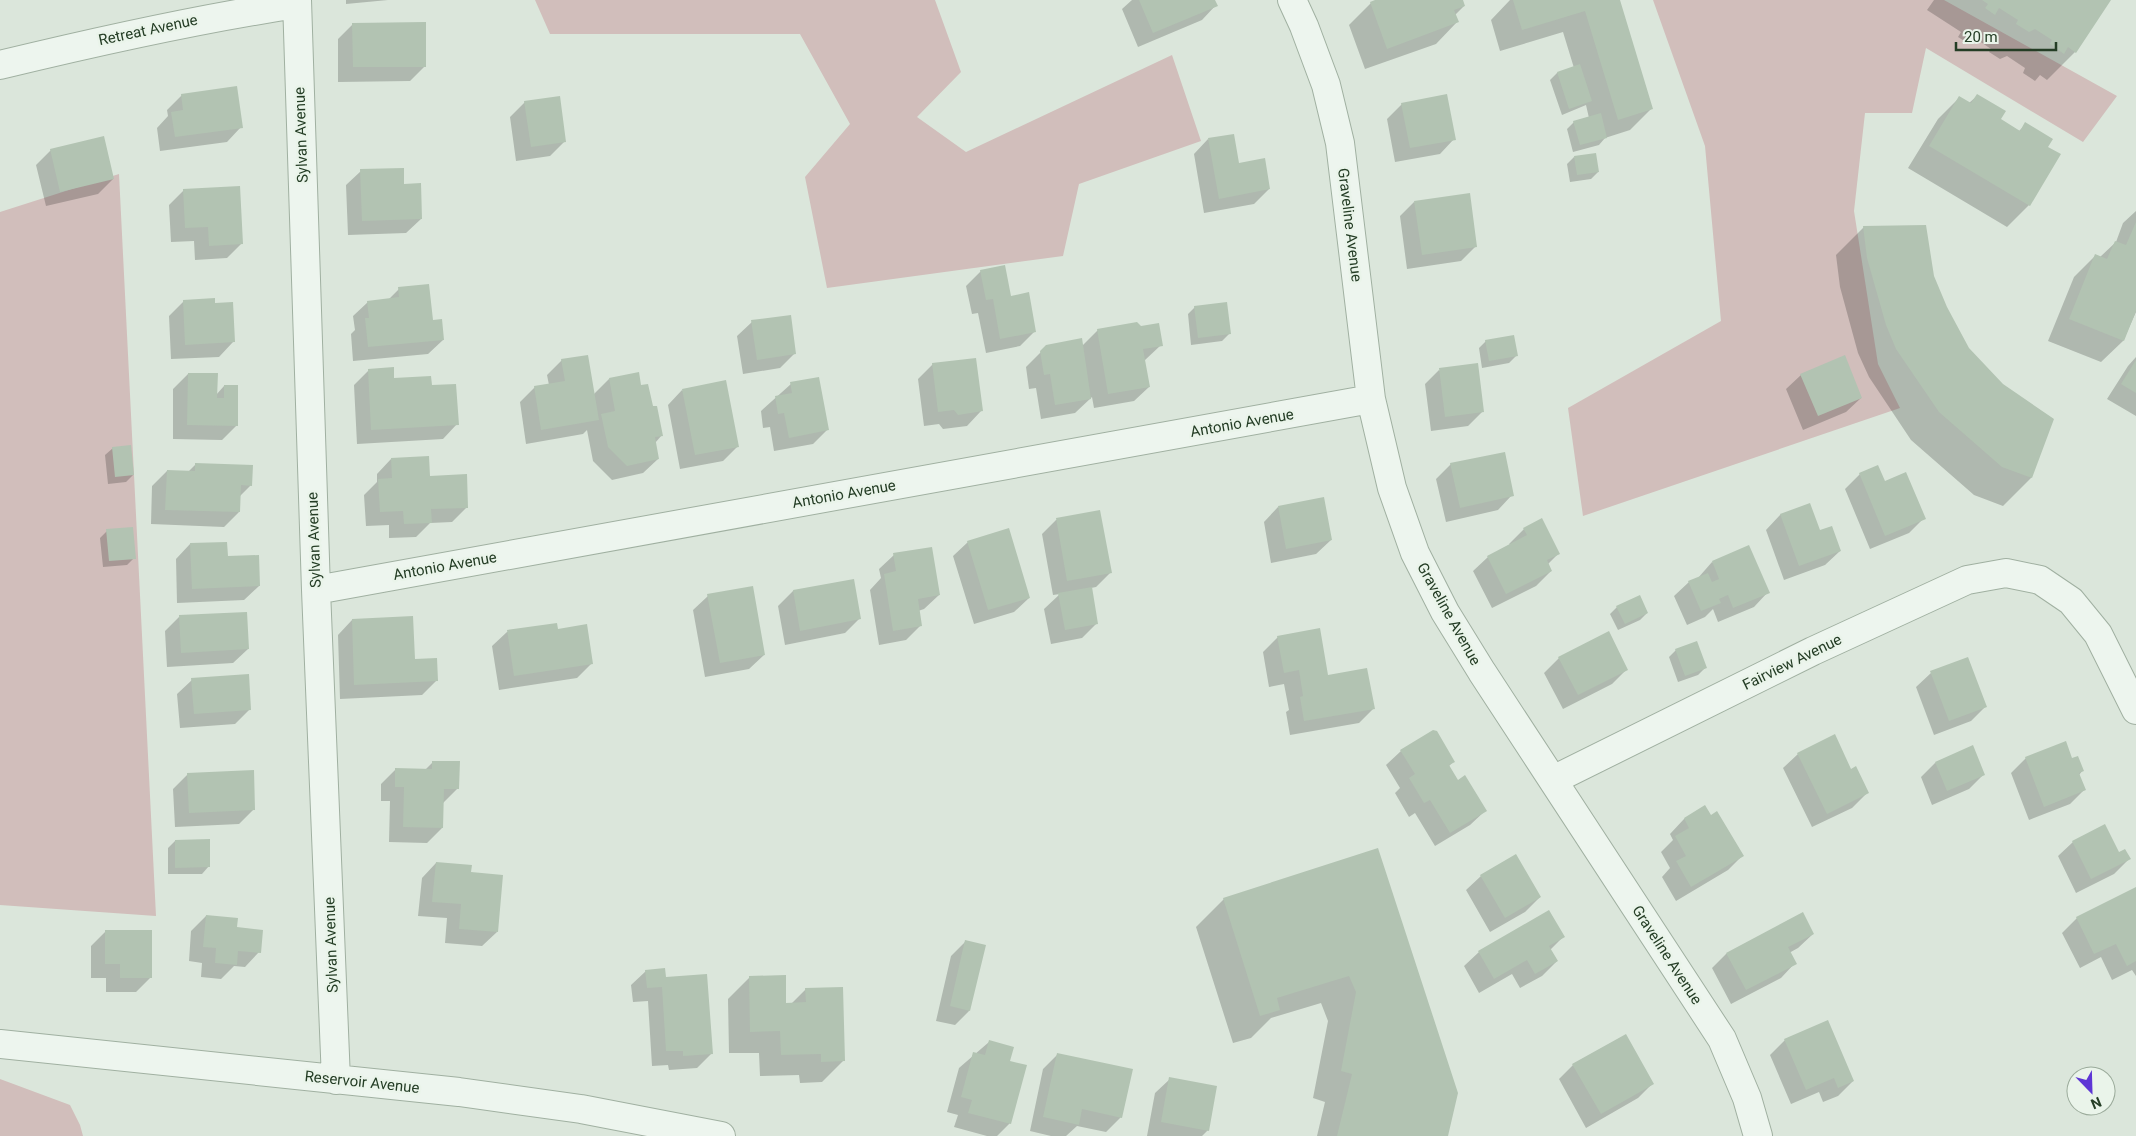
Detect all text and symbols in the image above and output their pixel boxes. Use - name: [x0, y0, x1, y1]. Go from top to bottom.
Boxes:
- street label: Retreat Avenue: [97, 11, 199, 49]
- scale bar: [1956, 20, 2056, 52]
- text: 20 m: [1964, 28, 1998, 46]
- street label: Sylvan Avenue: [290, 87, 312, 183]
- street label: Graveline Avenue: [1334, 167, 1366, 283]
- street label: Antonio Avenue: [1189, 405, 1295, 441]
- street label: Antonio Avenue: [791, 476, 897, 512]
- street label: Sylvan Avenue: [303, 492, 325, 588]
- street label: Antonio Avenue: [392, 548, 498, 584]
- street label: Graveline Avenue: [1413, 560, 1485, 668]
- street label: Fairview Avenue: [1740, 630, 1845, 694]
- street label: Sylvan Avenue: [320, 897, 342, 993]
- street label: Graveline Avenue: [1628, 902, 1706, 1008]
- north arrow: [2066, 1066, 2116, 1116]
- street label: Reservoir Avenue: [304, 1067, 420, 1097]
- text: N: [2088, 1094, 2104, 1112]

